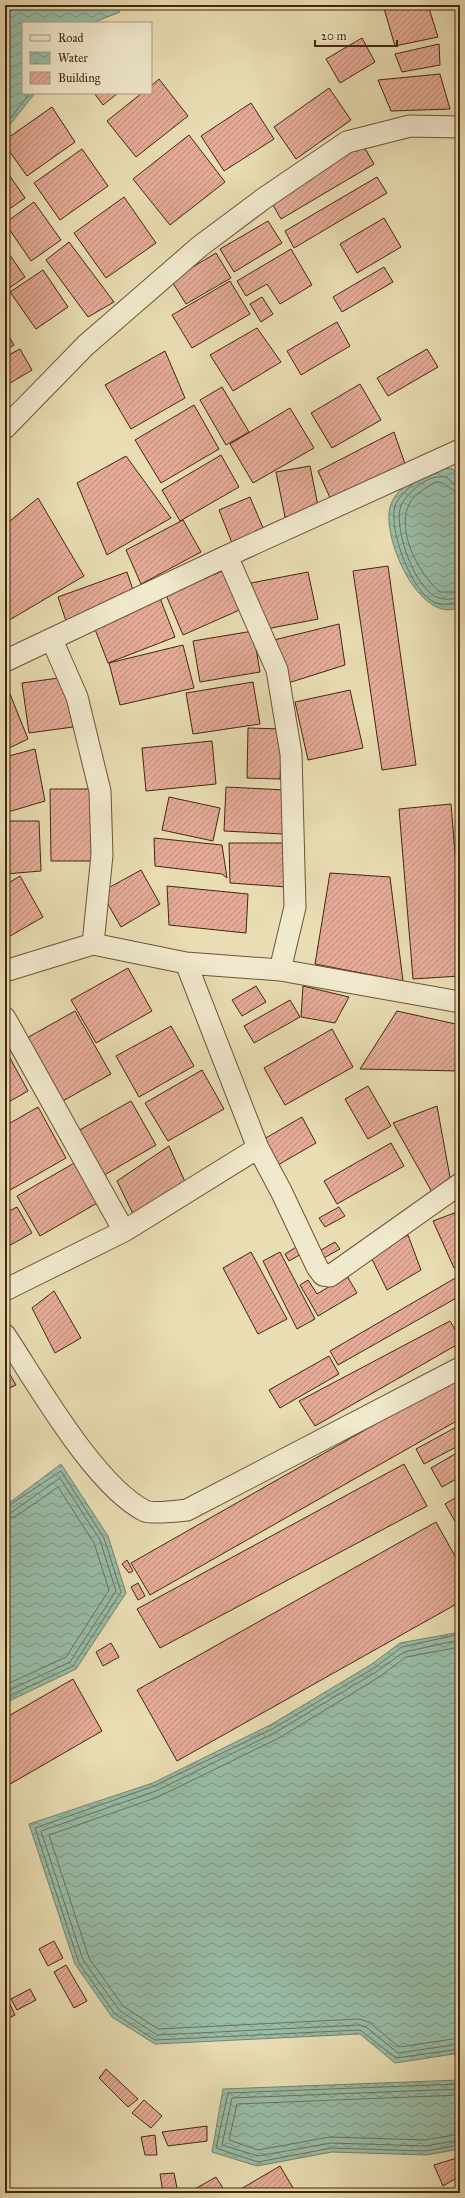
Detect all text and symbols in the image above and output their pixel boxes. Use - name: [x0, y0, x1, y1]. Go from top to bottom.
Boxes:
- legend: [22, 22, 152, 94]
- scale bar: [315, 22, 397, 48]
- text: 20 m: [321, 29, 347, 43]
- text: Road: [58, 31, 84, 45]
- text: Water: [58, 51, 88, 65]
- text: Building: [58, 71, 101, 86]

